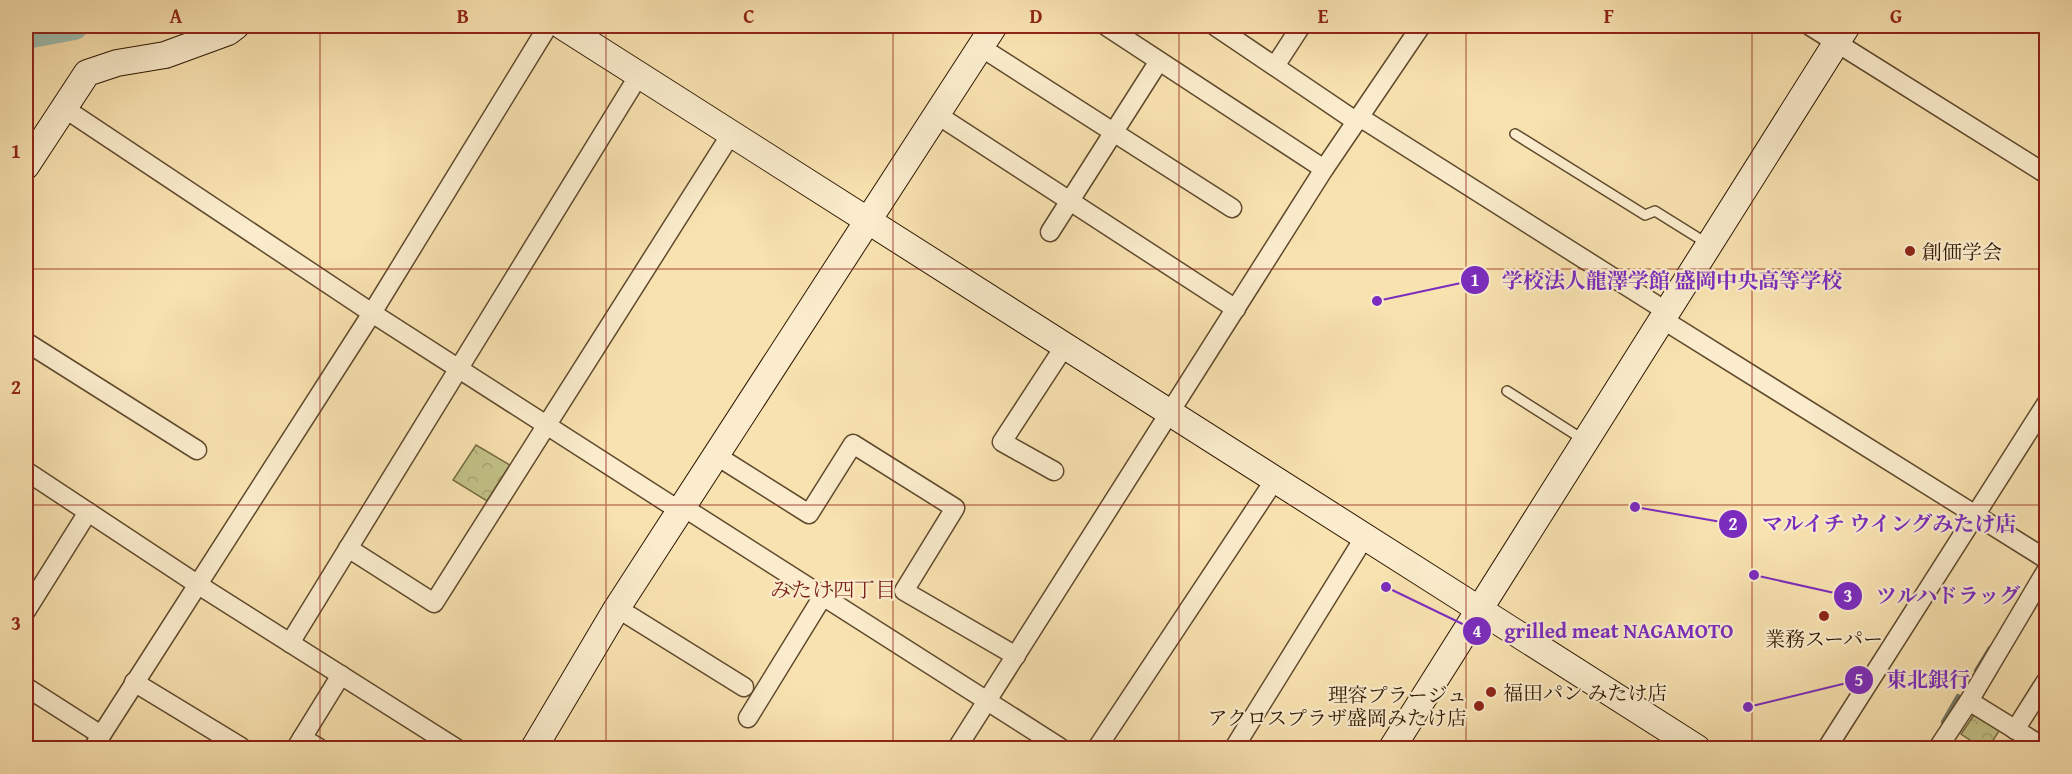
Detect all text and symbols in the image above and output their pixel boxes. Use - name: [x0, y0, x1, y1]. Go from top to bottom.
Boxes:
- text: A: [170, 1, 183, 30]
- text: B: [457, 1, 469, 30]
- text: C: [743, 1, 755, 30]
- text: D: [1029, 1, 1043, 30]
- text: E: [1318, 1, 1329, 30]
- text: F: [1604, 1, 1614, 30]
- text: G: [1890, 1, 1902, 30]
- text: 1: [11, 136, 21, 165]
- place label: 創価学会: [1922, 237, 2002, 266]
- marker: 創価学会: [1903, 244, 1917, 258]
- callout: 学校法人龍澤学館 盛岡中央高等学校: [1460, 261, 1854, 300]
- text: 学校法人龍澤学館 盛岡中央高等学校: [1502, 265, 1842, 296]
- text: 1: [1470, 266, 1480, 293]
- text: 2: [11, 372, 21, 401]
- callout: マルイチ ウイングみたけ店: [1718, 504, 2029, 543]
- text: マルイチ ウイングみたけ店: [1762, 508, 2016, 539]
- text: 2: [1728, 510, 1738, 537]
- district label: みたけ四丁目: [770, 574, 896, 605]
- callout: ツルハドラッグ: [1833, 576, 2034, 615]
- text: ツルハドラッグ: [1876, 580, 2020, 611]
- text: 3: [1843, 582, 1853, 609]
- text: 3: [11, 608, 21, 637]
- marker: 業務スーパー: [1817, 609, 1831, 623]
- callout: grilled meat NAGAMOTO: [1462, 611, 1745, 650]
- text: grilled meat NAGAMOTO: [1504, 615, 1734, 646]
- text: 4: [1472, 617, 1482, 644]
- place label: 業務スーパー: [1765, 624, 1883, 653]
- callout: 東北銀行: [1844, 660, 1982, 699]
- text: 東北銀行: [1886, 664, 1970, 695]
- text: 5: [1854, 666, 1864, 693]
- place label: 福田パン みたけ店: [1503, 678, 1667, 707]
- place label: 理容プラージュ アクロスプラザ盛岡みたけ店: [1208, 680, 1467, 732]
- marker: 福田パン みたけ店: [1484, 685, 1498, 699]
- marker: 理容プラージュ アクロスプラザ盛岡みたけ店: [1472, 699, 1486, 713]

